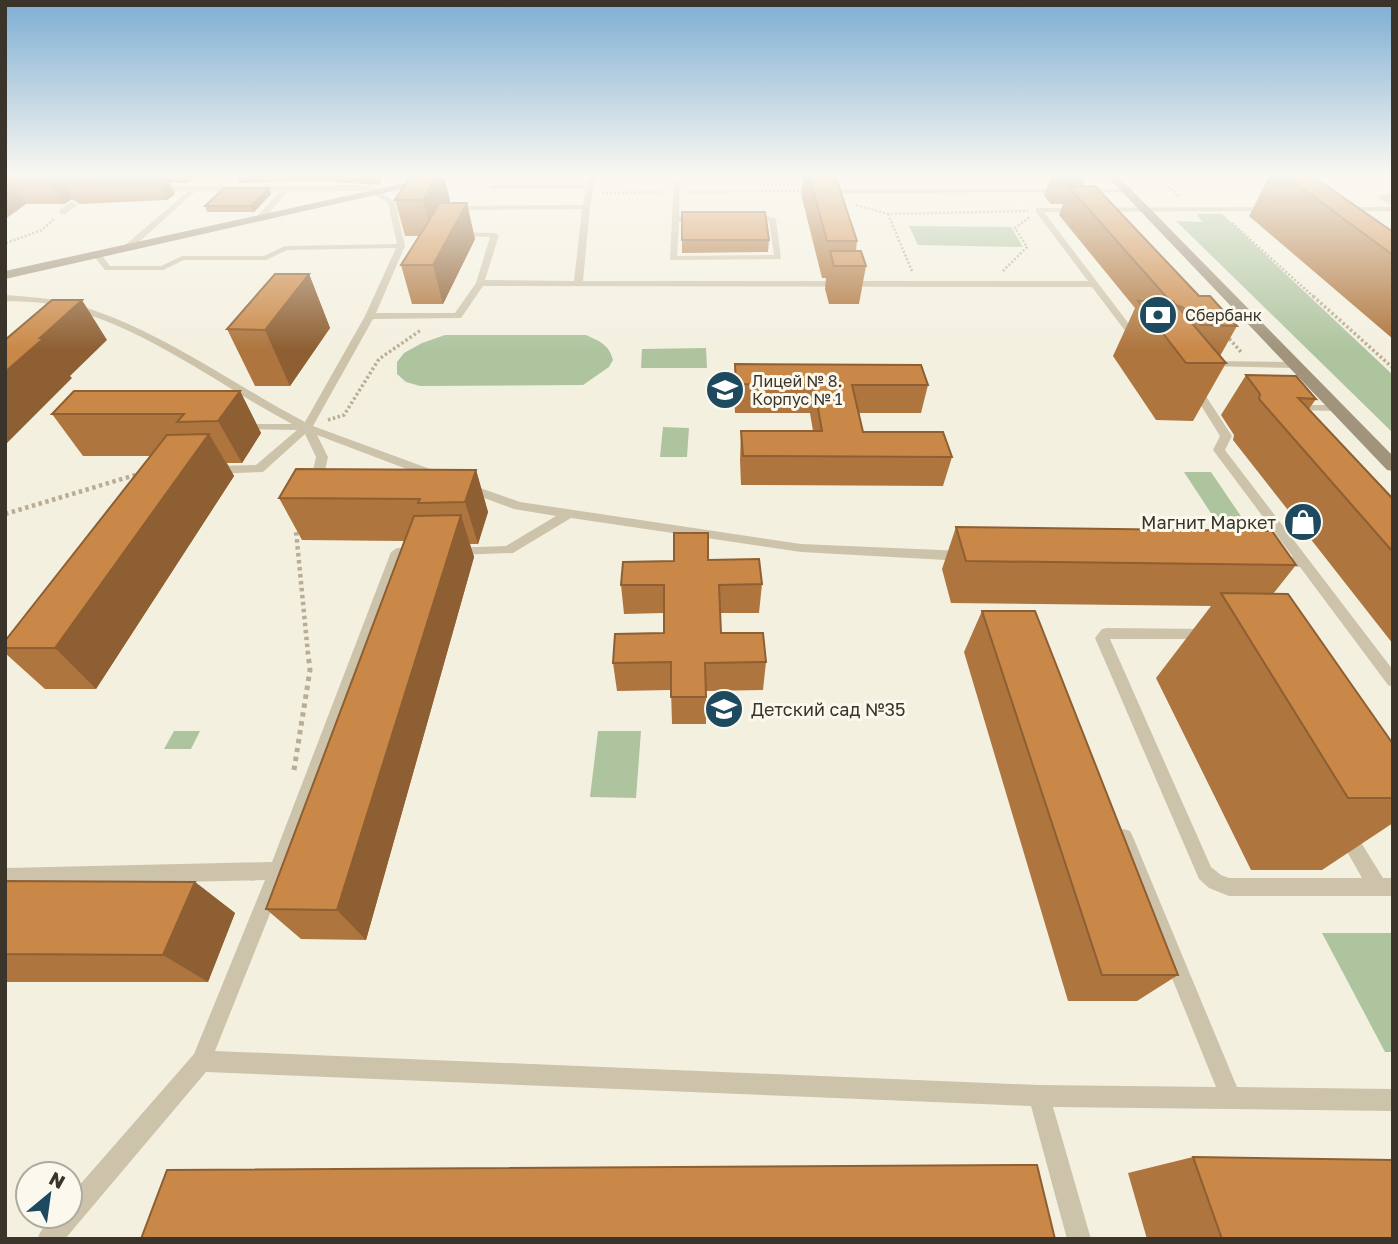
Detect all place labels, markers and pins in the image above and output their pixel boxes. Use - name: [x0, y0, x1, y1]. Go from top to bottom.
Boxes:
- bank icon: Сбербанк: [1137, 294, 1179, 336]
- place label: Сбербанк: [1185, 305, 1262, 325]
- school or university icon: Лицей № 8. Корпус № 1: [704, 369, 746, 411]
- place label: Лицей № 8. Корпус № 1: [752, 371, 843, 409]
- shop icon: Магнит Маркет: [1282, 501, 1324, 543]
- place label: Магнит Маркет: [1141, 511, 1276, 533]
- school or university icon: Детский сад №35: [703, 688, 745, 730]
- place label: Детский сад №35: [751, 698, 906, 720]

